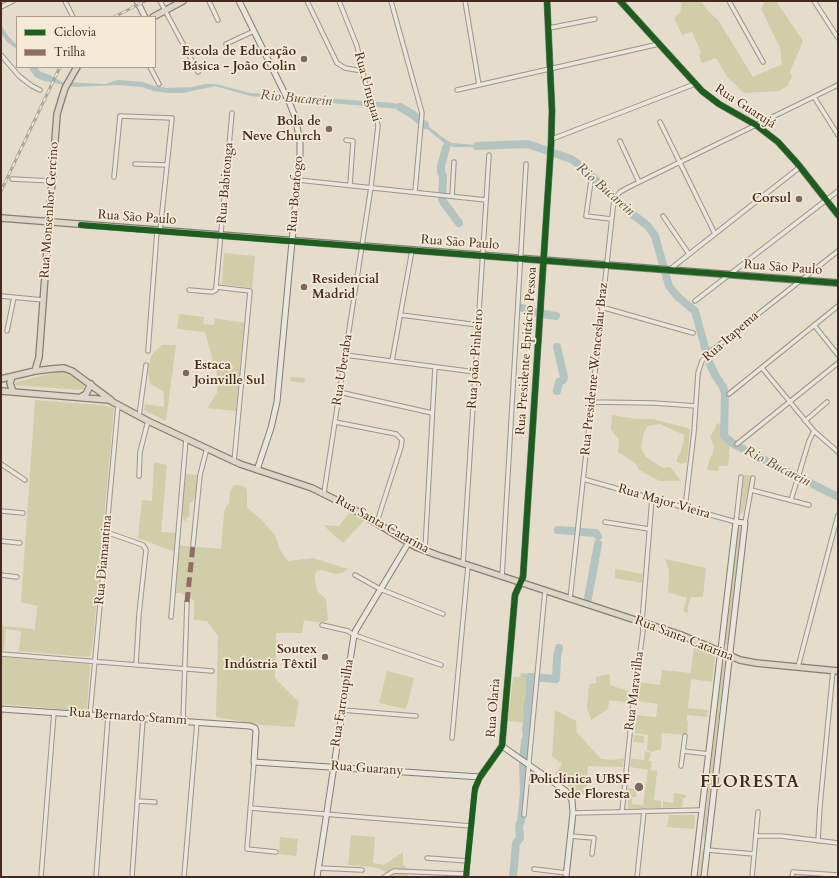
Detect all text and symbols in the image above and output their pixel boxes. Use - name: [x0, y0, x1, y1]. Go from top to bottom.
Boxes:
- legend: [16, 16, 156, 68]
- text: Ciclovia: [54, 24, 96, 40]
- text: Trilha: [54, 44, 85, 60]
- place label: Escola de Educação Básica - João Colin: [182, 44, 296, 75]
- street label: Rua Uruguai: [350, 50, 384, 124]
- marker: Escola de Educação Básica - João Colin: [299, 54, 309, 64]
- street label: Rua Guarujá: [712, 82, 778, 132]
- water label: Rio Bucarein: [259, 87, 333, 111]
- place label: Bola de Neve Church: [242, 114, 321, 145]
- marker: Bola de Neve Church: [324, 124, 334, 134]
- street label: Rua Monsenhor Gercino: [37, 141, 63, 279]
- street label: Rua Babitonga: [215, 142, 237, 224]
- street label: Rua Botafogo: [285, 155, 307, 233]
- water label: Rio Bucarein: [572, 160, 638, 220]
- place label: Corsul: [752, 191, 791, 207]
- marker: Corsul: [794, 194, 804, 204]
- street label: Rua São Paulo: [97, 207, 177, 229]
- street label: Rua São Paulo: [420, 232, 500, 254]
- street label: Rua São Paulo: [743, 257, 823, 279]
- street label: Rua Presidente Epitácio Pessoa: [513, 266, 541, 436]
- place label: Residencial Madrid: [312, 272, 379, 303]
- marker: Residencial Madrid: [299, 282, 309, 292]
- street label: Rua Presidente Wenceslau Braz: [578, 282, 612, 456]
- street label: Rua João Pinheiro: [465, 309, 487, 409]
- street label: Rua Itapema: [700, 309, 762, 365]
- street label: Rua Uberaba: [330, 333, 356, 407]
- place label: Estaca Joinville Sul: [194, 358, 265, 389]
- marker: Estaca Joinville Sul: [181, 368, 191, 378]
- water label: Rio Bucarein: [741, 443, 813, 491]
- street label: Rua Major Vieira: [616, 481, 712, 523]
- street label: Rua Santa Catarina: [332, 493, 432, 557]
- street label: Rua Diamantina: [92, 515, 116, 605]
- street label: Rua Santa Catarina: [632, 613, 736, 665]
- place label: Soutex Indústria Têxtil: [224, 642, 317, 673]
- street label: Rua Maravilha: [622, 650, 648, 732]
- marker: Soutex Indústria Têxtil: [320, 652, 330, 662]
- street label: Rua Farroupilha: [328, 658, 358, 748]
- street label: Rua Olaria: [484, 678, 504, 738]
- street label: Rua Bernardo Stamm: [69, 705, 187, 729]
- street label: Rua Guarany: [330, 759, 404, 779]
- place label: Policlínica UBSF Sede Floresta: [530, 772, 630, 803]
- district label: FLORESTA: [700, 773, 800, 793]
- marker: Policlínica UBSF Sede Floresta: [633, 781, 645, 793]

